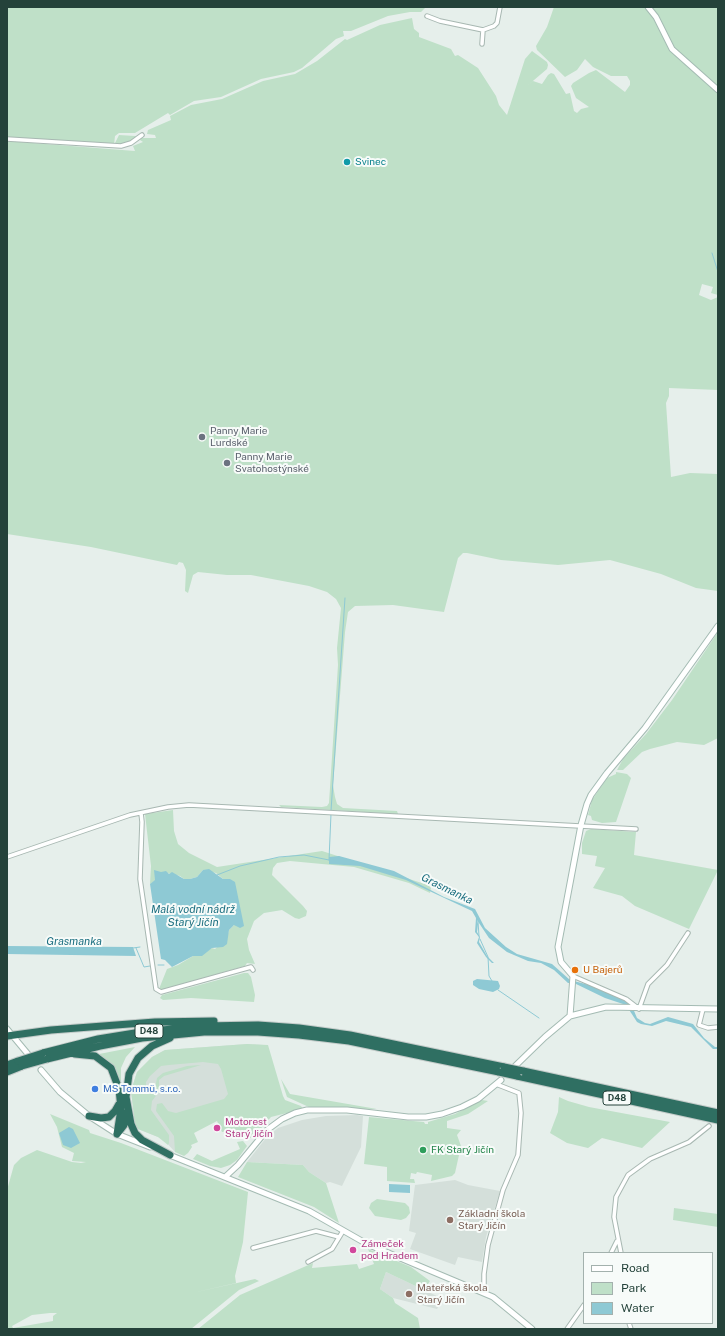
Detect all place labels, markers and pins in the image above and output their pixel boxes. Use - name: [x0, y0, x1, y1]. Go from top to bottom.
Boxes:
- place label: Svinec: [355, 156, 386, 168]
- marker: Svinec: [342, 157, 352, 167]
- place label: Panny Marie Lurdské: [210, 425, 267, 448]
- marker: Panny Marie Lurdské: [197, 432, 207, 442]
- place label: Panny Marie Svatohostýnské: [235, 451, 309, 474]
- marker: Panny Marie Svatohostýnské: [222, 458, 232, 468]
- place label: U Bajerů: [583, 964, 623, 976]
- marker: U Bajerů: [570, 965, 580, 975]
- place label: MS Tommü, s.r.o.: [103, 1083, 180, 1095]
- marker: MS Tommü, s.r.o.: [90, 1084, 100, 1094]
- place label: Motorest Starý Jičín: [225, 1116, 273, 1140]
- marker: Motorest Starý Jičín: [212, 1123, 222, 1133]
- place label: FK Starý Jičín: [431, 1144, 494, 1156]
- marker: FK Starý Jičín: [418, 1145, 428, 1155]
- place label: Základní škola Starý Jičín: [458, 1208, 525, 1232]
- marker: Základní škola Starý Jičín: [445, 1215, 455, 1225]
- place label: Zámeček pod Hradem: [361, 1238, 418, 1262]
- marker: Zámeček pod Hradem: [348, 1245, 358, 1255]
- place label: Mateřská škola Starý Jičín: [417, 1282, 488, 1306]
- marker: Mateřská škola Starý Jičín: [404, 1289, 414, 1299]

